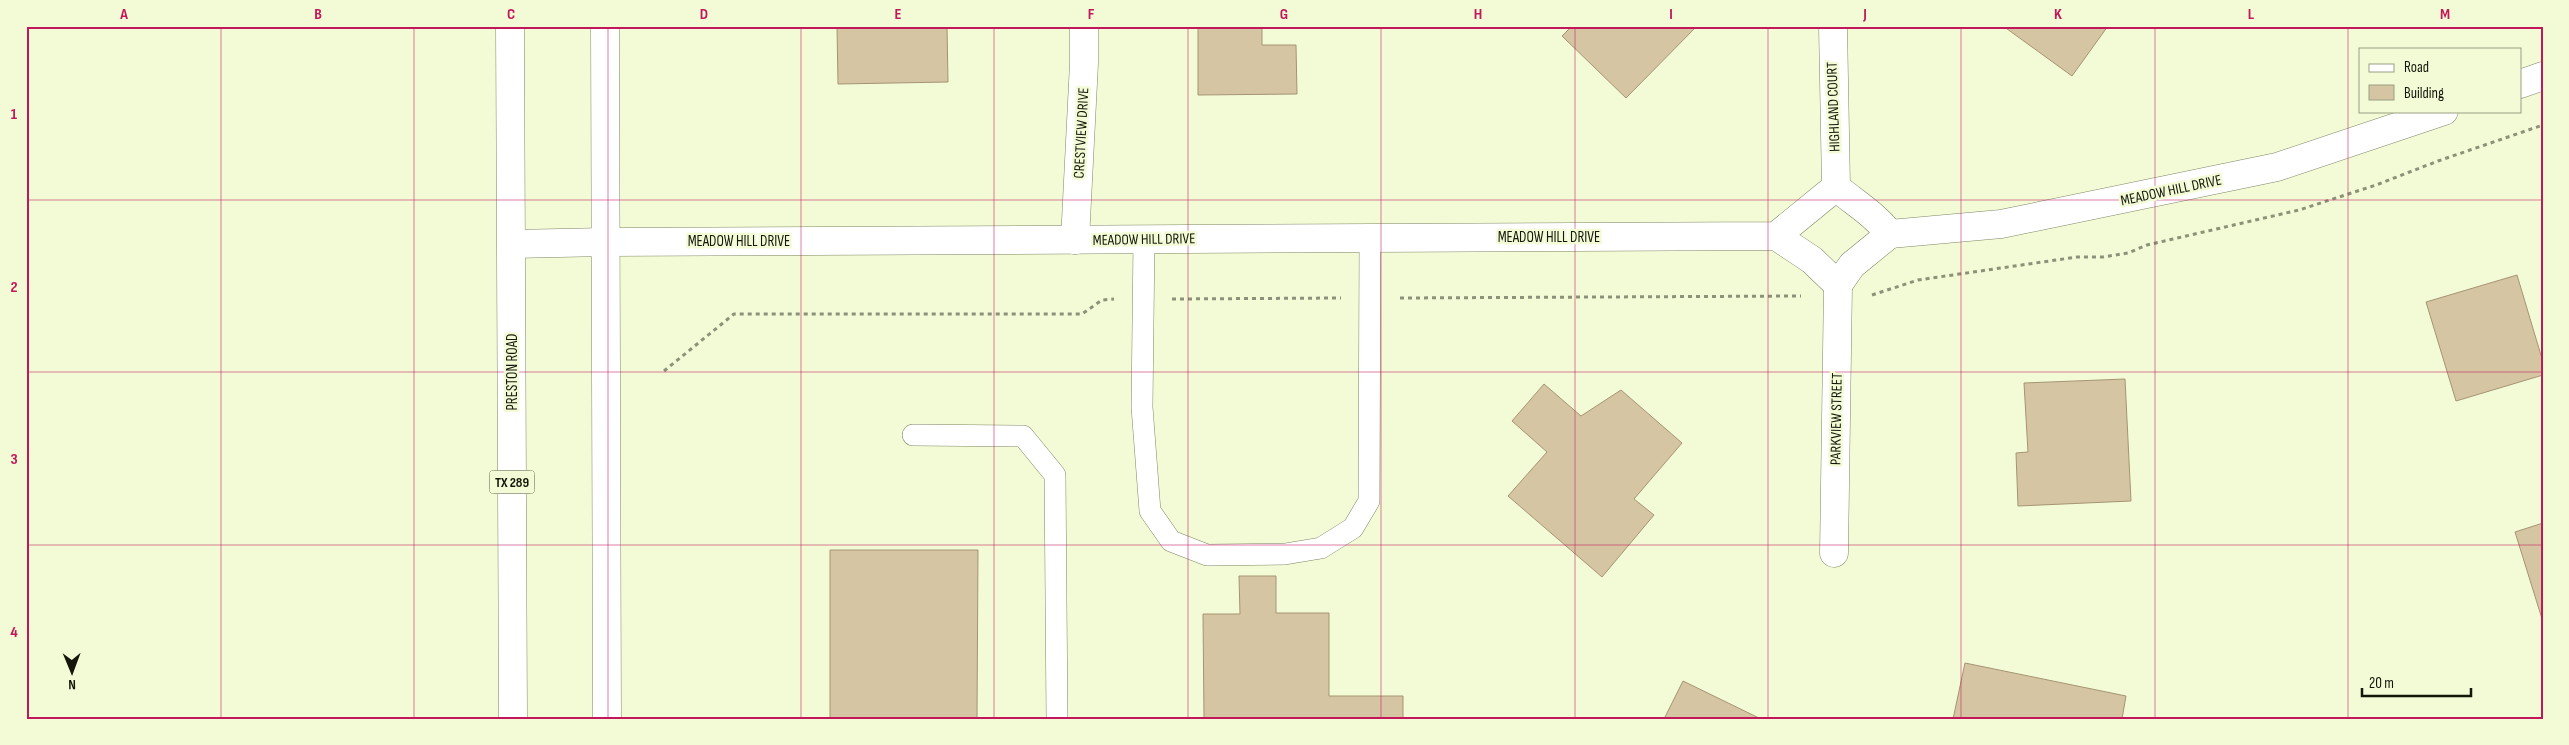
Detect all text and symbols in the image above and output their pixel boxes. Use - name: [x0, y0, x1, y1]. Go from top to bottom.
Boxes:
- text: A: [119, 5, 128, 24]
- text: B: [314, 5, 322, 24]
- text: C: [507, 5, 515, 24]
- text: D: [700, 5, 708, 24]
- text: E: [895, 5, 902, 24]
- text: F: [1088, 5, 1095, 24]
- text: G: [1280, 5, 1288, 24]
- text: H: [1474, 5, 1482, 24]
- text: I: [1669, 5, 1673, 24]
- text: J: [1862, 5, 1867, 24]
- text: K: [2054, 5, 2062, 24]
- text: L: [2248, 5, 2255, 24]
- text: M: [2440, 5, 2450, 24]
- legend: [2359, 48, 2522, 112]
- text: Road: [2404, 58, 2429, 77]
- street label: HIGHLAND COURT: [1822, 62, 1845, 152]
- text: Building: [2404, 84, 2444, 103]
- street label: CRESTVIEW DRIVE: [1070, 87, 1093, 179]
- text: 1: [11, 105, 18, 124]
- street label: MEADOW HILL DRIVE: [2119, 171, 2223, 210]
- street label: MEADOW HILL DRIVE: [1498, 228, 1600, 247]
- street label: MEADOW HILL DRIVE: [1093, 229, 1195, 250]
- street label: MEADOW HILL DRIVE: [688, 232, 790, 251]
- text: 2: [10, 278, 18, 297]
- street label: PRESTON ROAD: [503, 334, 522, 410]
- street label: PARKVIEW STREET: [1826, 373, 1847, 465]
- text: 3: [10, 450, 18, 469]
- road number: TX 289: [490, 471, 534, 494]
- text: 4: [10, 623, 18, 642]
- north arrow: [48, 648, 98, 698]
- scale bar: [2362, 665, 2470, 697]
- text: 20 m: [2369, 674, 2394, 693]
- text: N: [68, 676, 76, 693]

